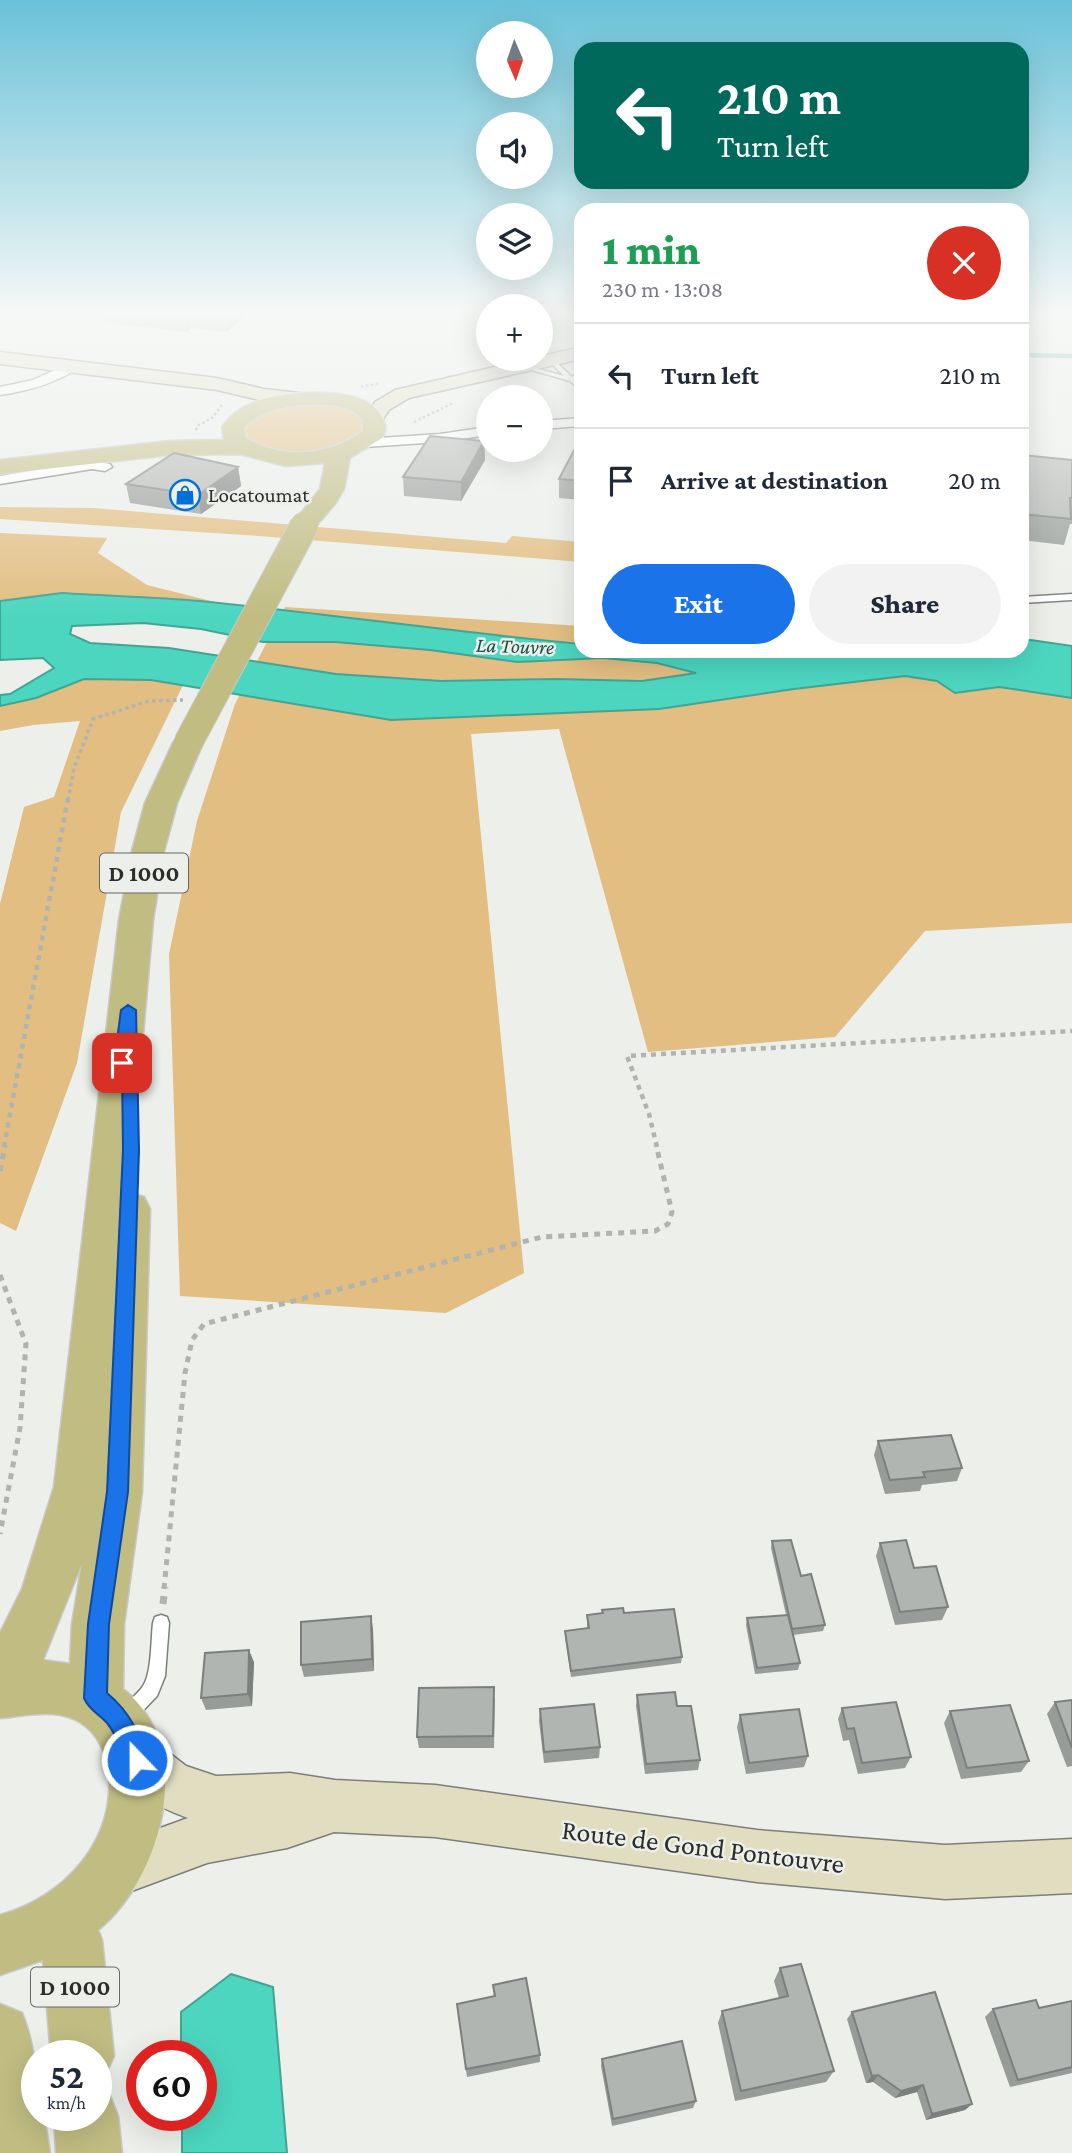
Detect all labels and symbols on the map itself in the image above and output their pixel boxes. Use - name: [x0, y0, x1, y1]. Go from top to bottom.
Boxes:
- north arrow: [476, 21, 553, 98]
- shop icon: Locatoumat: [168, 478, 202, 512]
- place label: Locatoumat: [208, 483, 310, 507]
- water label: La Touvre: [476, 633, 554, 659]
- road number: D 1000: [100, 853, 188, 892]
- pin: [92, 1033, 152, 1093]
- position arrow: [100, 1723, 174, 1797]
- street label: Route de Gond Pontouvre: [560, 1814, 846, 1879]
- road number: D 1000: [31, 1968, 119, 2006]
- speed limit sign: 60: [126, 2040, 217, 2131]

